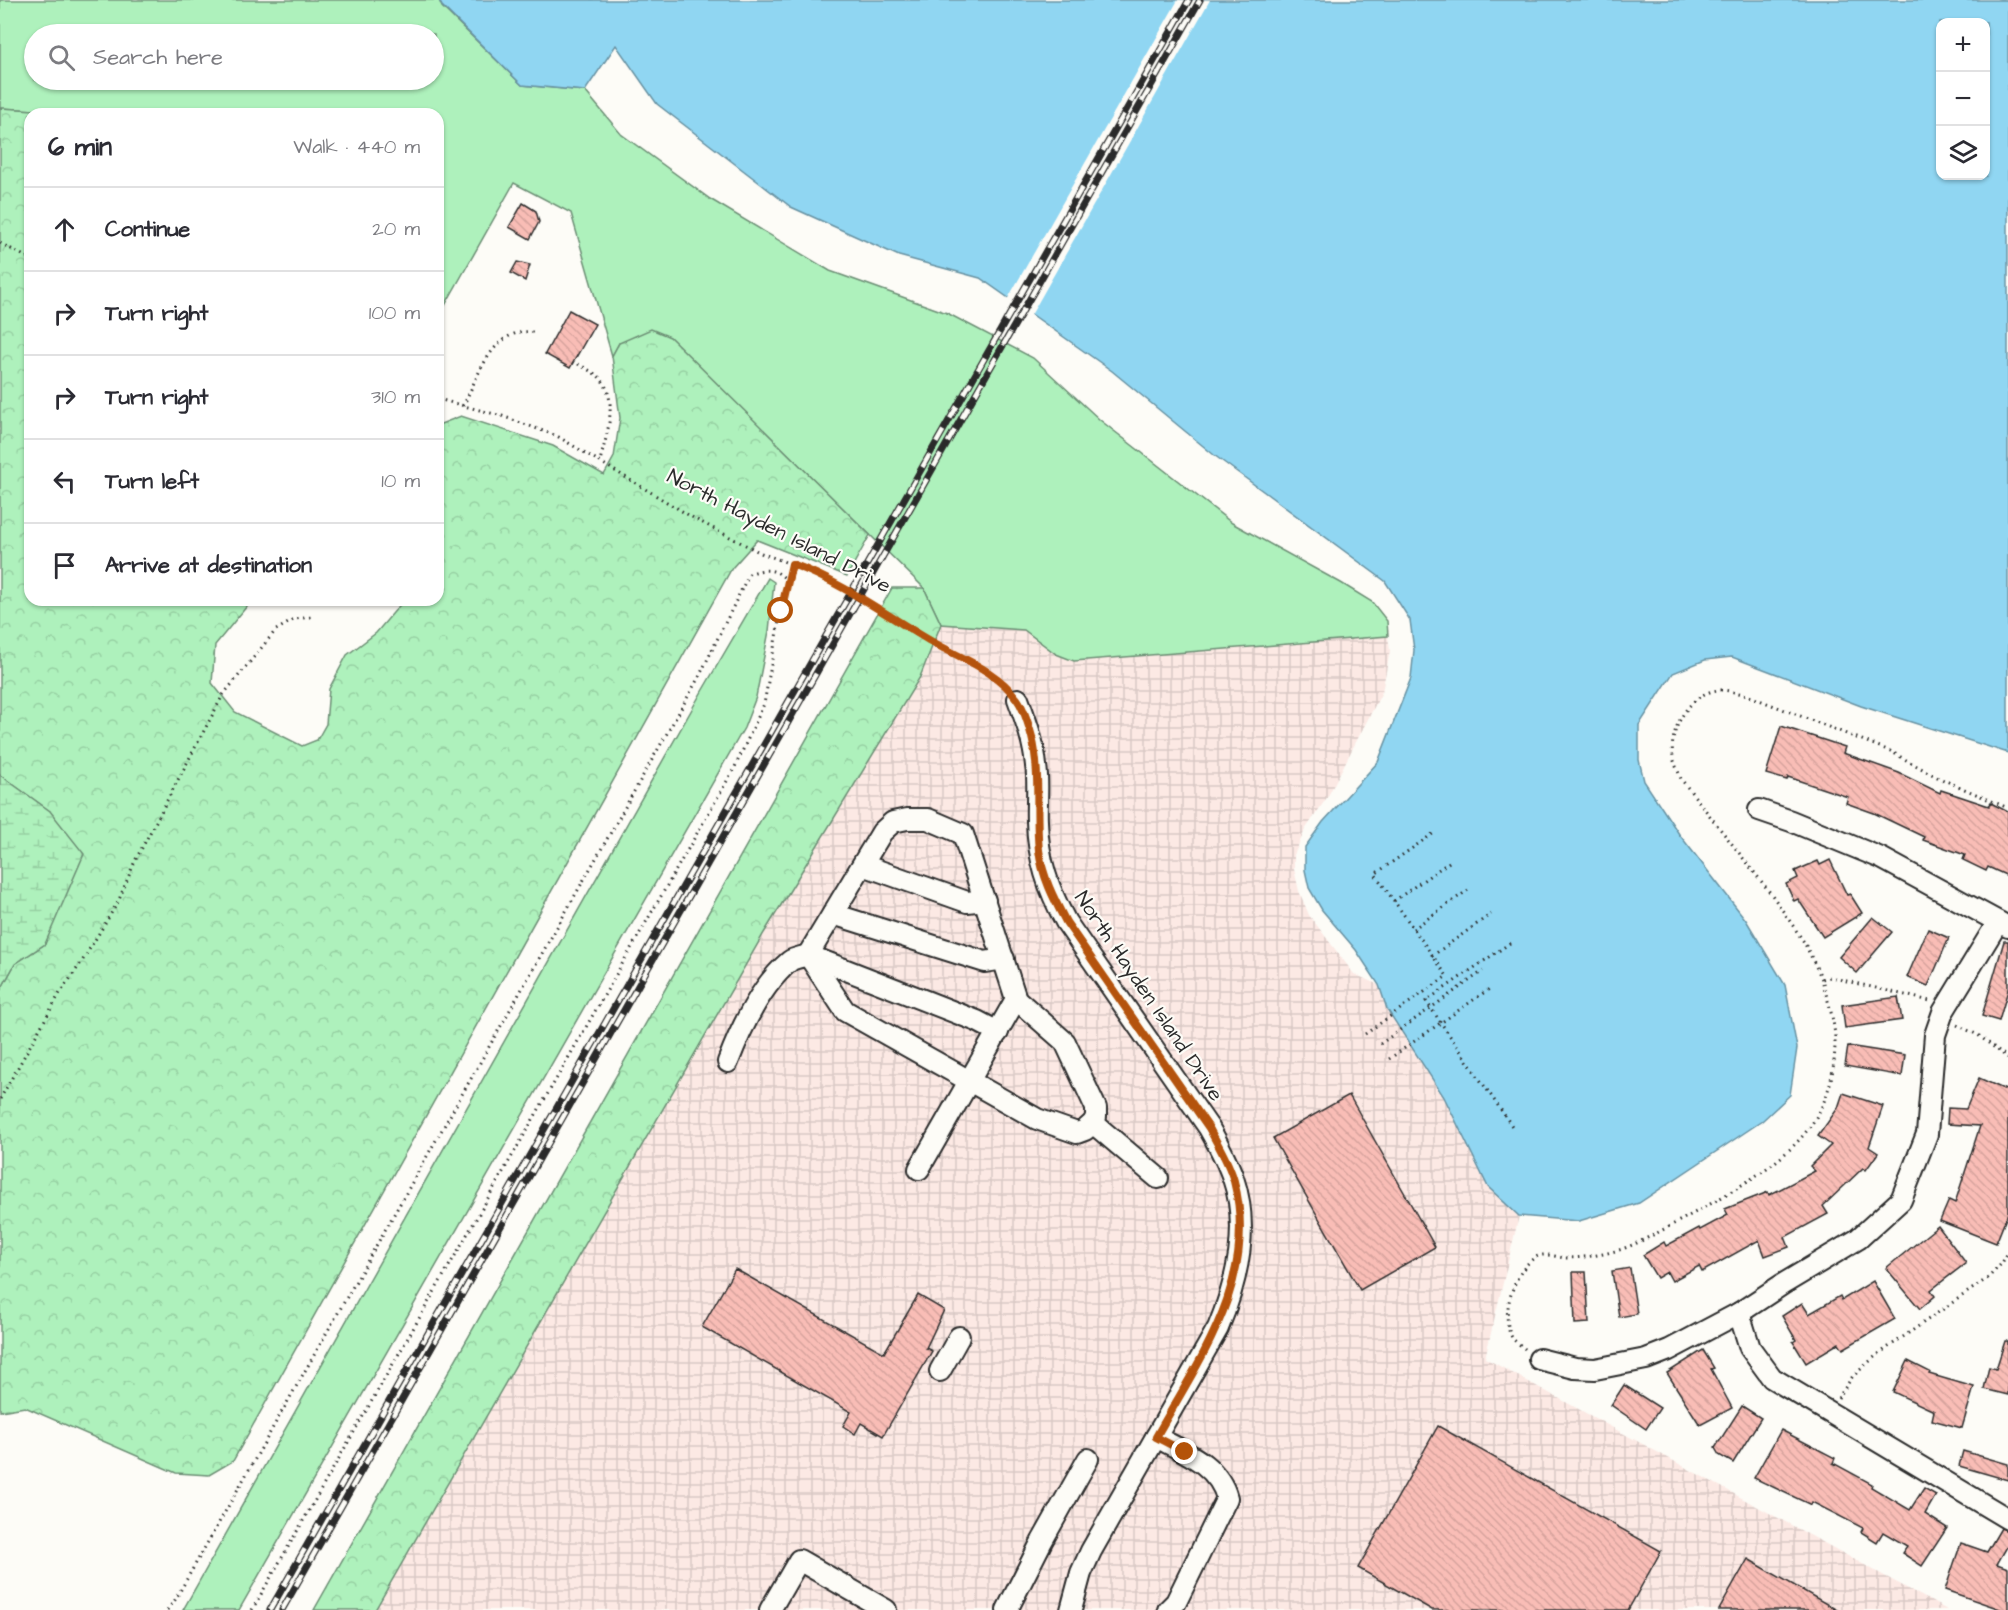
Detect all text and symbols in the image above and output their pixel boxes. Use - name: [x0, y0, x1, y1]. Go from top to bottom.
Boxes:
- map controls: [1936, 18, 1990, 180]
- button: +: [1936, 18, 1990, 72]
- search box: [24, 24, 444, 90]
- icon: search: [45, 41, 78, 74]
- text: Search here: [93, 42, 223, 73]
- button: −: [1936, 72, 1990, 126]
- button: layers: [1936, 126, 1990, 180]
- text: 6 min: [48, 129, 112, 165]
- text: Walk · 440 m: [293, 133, 420, 161]
- icon: ahead: [48, 213, 81, 246]
- text: Continue: [105, 214, 190, 245]
- text: 20 m: [372, 215, 420, 243]
- icon: right: [48, 297, 81, 330]
- text: Turn right: [105, 298, 208, 329]
- text: 100 m: [369, 299, 420, 327]
- icon: right: [48, 381, 81, 414]
- text: Turn right: [105, 382, 208, 413]
- text: 310 m: [371, 383, 420, 411]
- street label: North Hayden Island Drive: [661, 462, 896, 602]
- icon: left: [48, 465, 81, 498]
- text: Turn left: [105, 466, 199, 497]
- text: 10 m: [381, 467, 420, 495]
- icon: arrive: [48, 549, 81, 582]
- text: Arrive at destination: [105, 550, 312, 581]
- route start: [767, 597, 793, 623]
- street label: North Hayden Island Drive: [1066, 885, 1230, 1108]
- route end: [1171, 1438, 1197, 1464]

